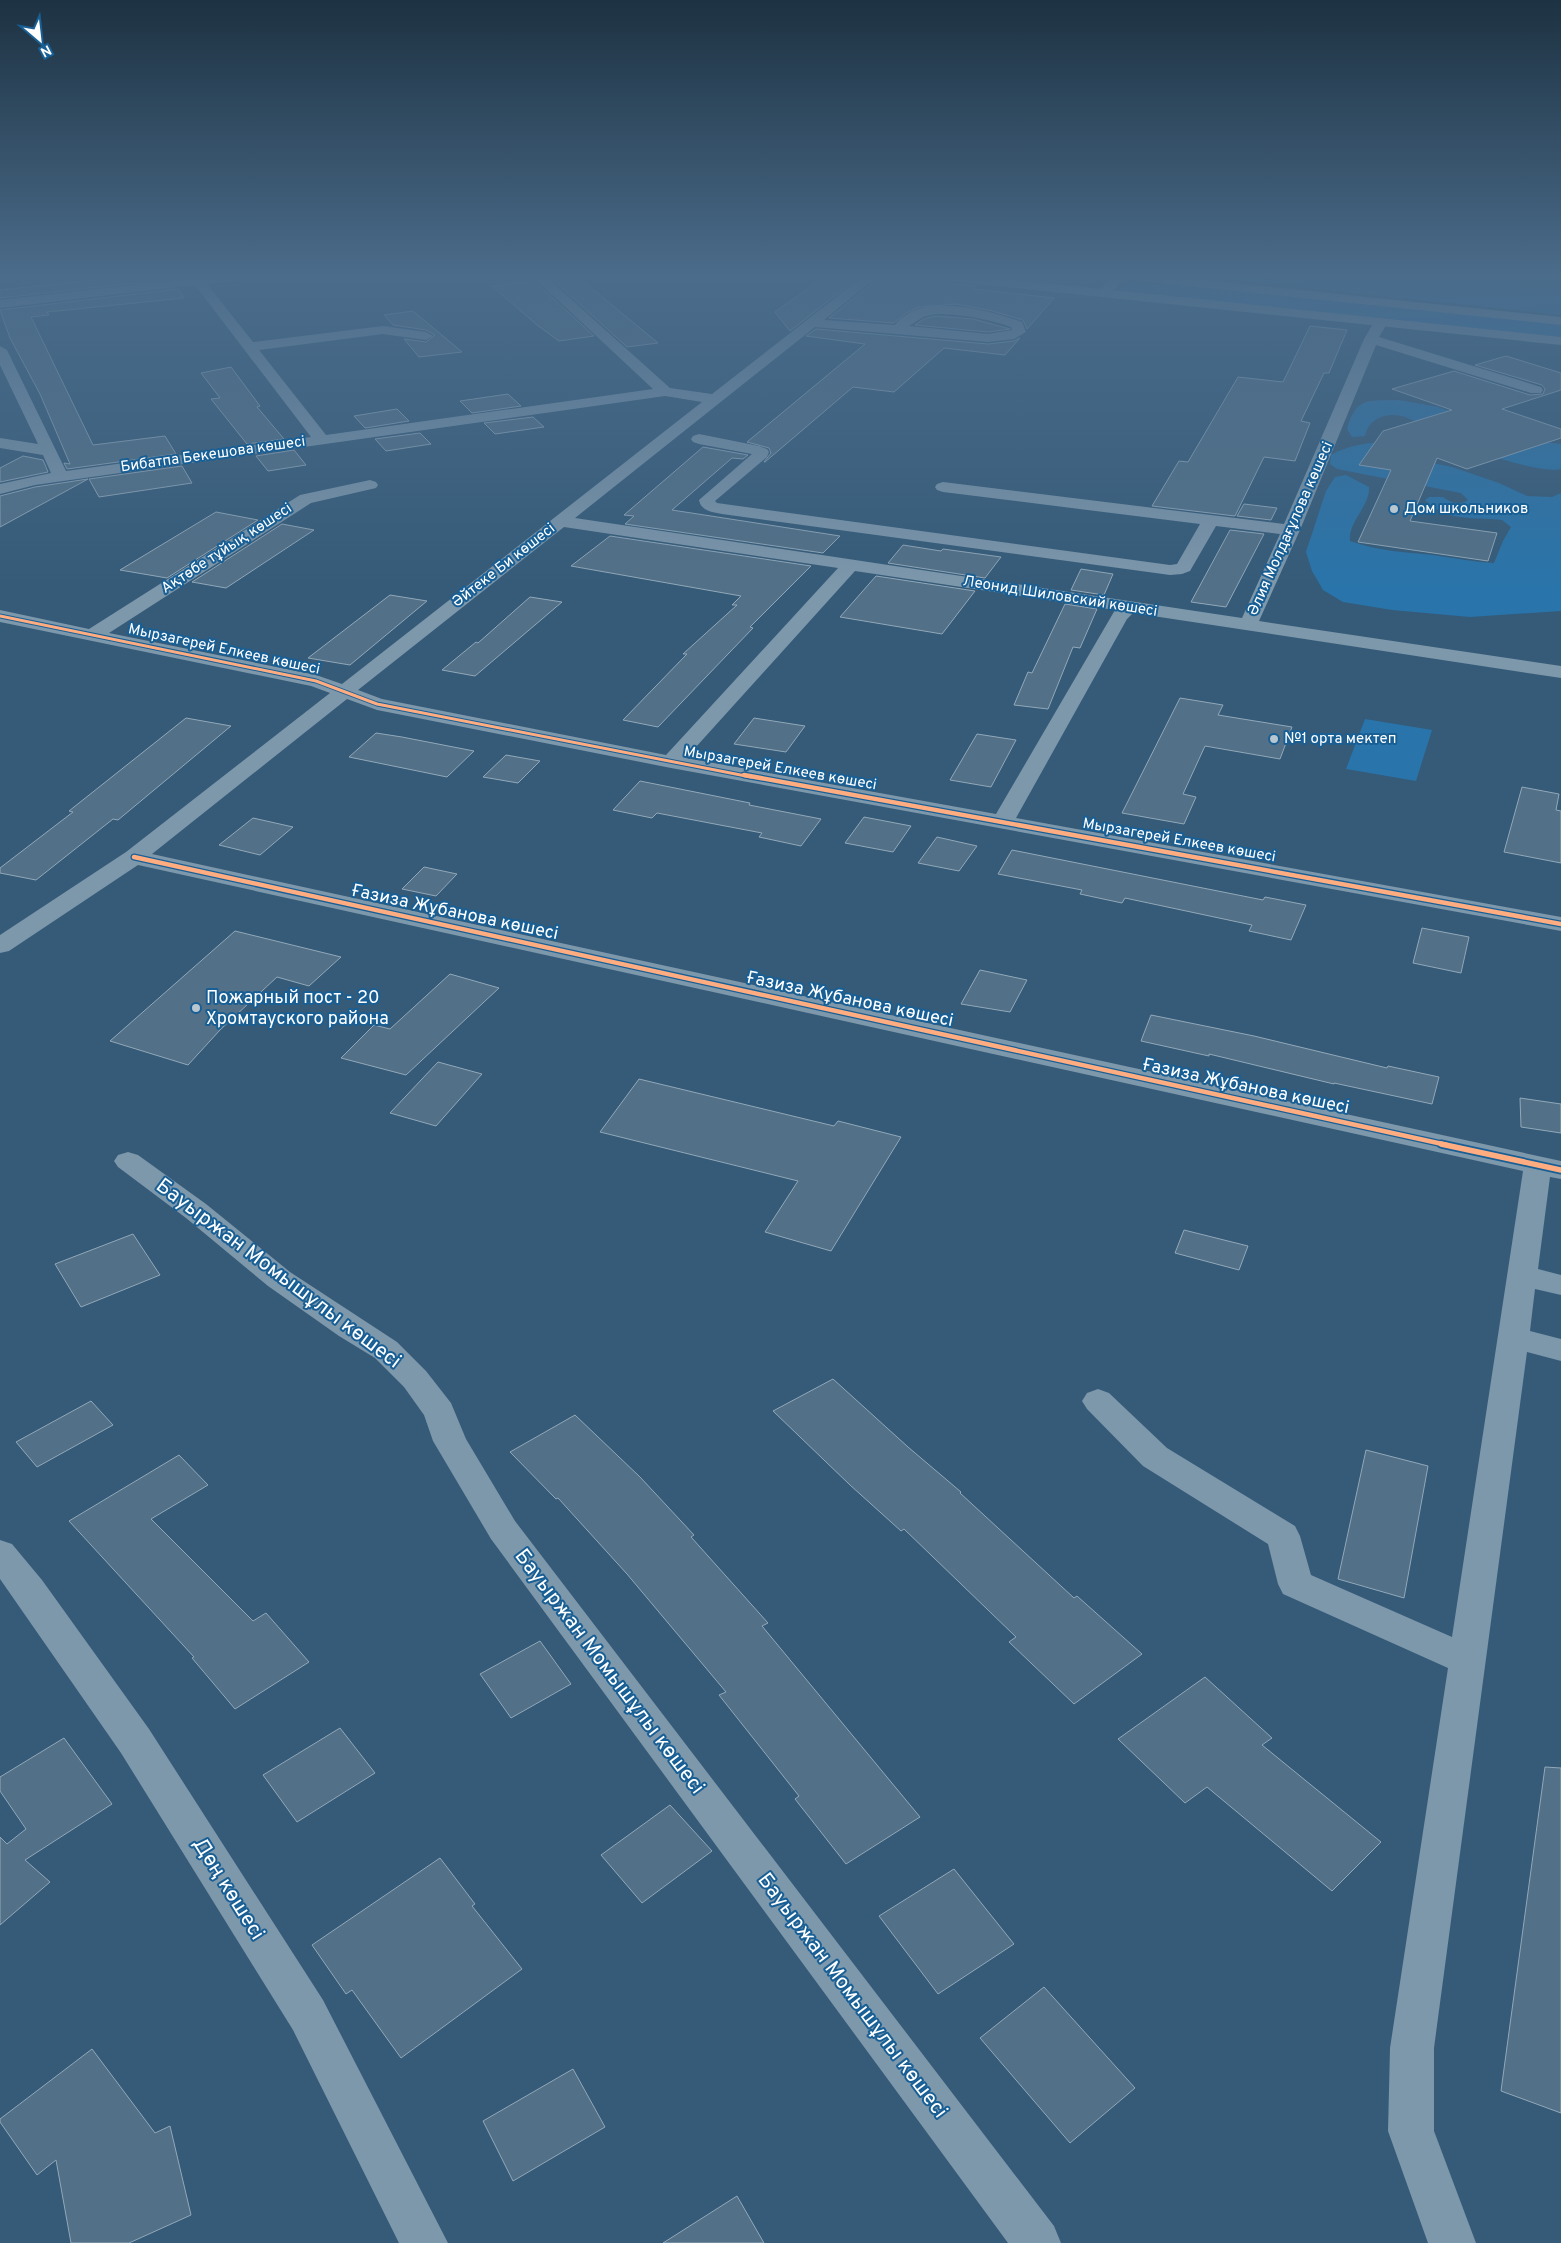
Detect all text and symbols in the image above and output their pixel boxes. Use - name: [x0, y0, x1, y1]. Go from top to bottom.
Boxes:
- north arrow: [15, 15, 65, 65]
- text: N: [37, 40, 54, 60]
- street label: Бибатпа Бекешова көшесі: [119, 433, 307, 477]
- street label: Әлия Молдағұлова көшесі: [1244, 439, 1338, 619]
- street label: Ақтөбе тұйық көшесі: [158, 500, 296, 598]
- place label: Дом школьников: [1404, 500, 1528, 519]
- marker: Дом школьников: [1388, 503, 1400, 515]
- street label: Әйтеке Би көшесі: [449, 520, 559, 612]
- street label: Леонид Шиловский көшесі: [961, 572, 1159, 622]
- street label: Мырзагерей Елкеев көшесі: [126, 620, 322, 680]
- place label: №1 орта мектеп: [1284, 730, 1396, 749]
- marker: №1 орта мектеп: [1268, 733, 1280, 745]
- street label: Мырзагерей Елкеев көшесі: [682, 743, 878, 795]
- street label: Мырзагерей Елкеев көшесі: [1081, 815, 1277, 867]
- street label: Ғазиза Жұбанова көшесі: [350, 880, 560, 946]
- street label: Ғазиза Жұбанова көшесі: [745, 967, 955, 1033]
- place label: Пожарный пост - 20 Хромтауского района: [206, 987, 389, 1031]
- marker: Пожарный пост - 20 Хромтауского района: [190, 1002, 202, 1014]
- street label: Ғазиза Жұбанова көшесі: [1141, 1054, 1351, 1120]
- street label: Бауыржан Момышұлы көшесі: [150, 1173, 406, 1375]
- street label: Бауыржан Момышұлы көшесі: [508, 1544, 710, 1800]
- street label: Дөң көшесі: [186, 1833, 270, 1945]
- street label: Бауыржан Момышұлы көшесі: [751, 1868, 953, 2124]

